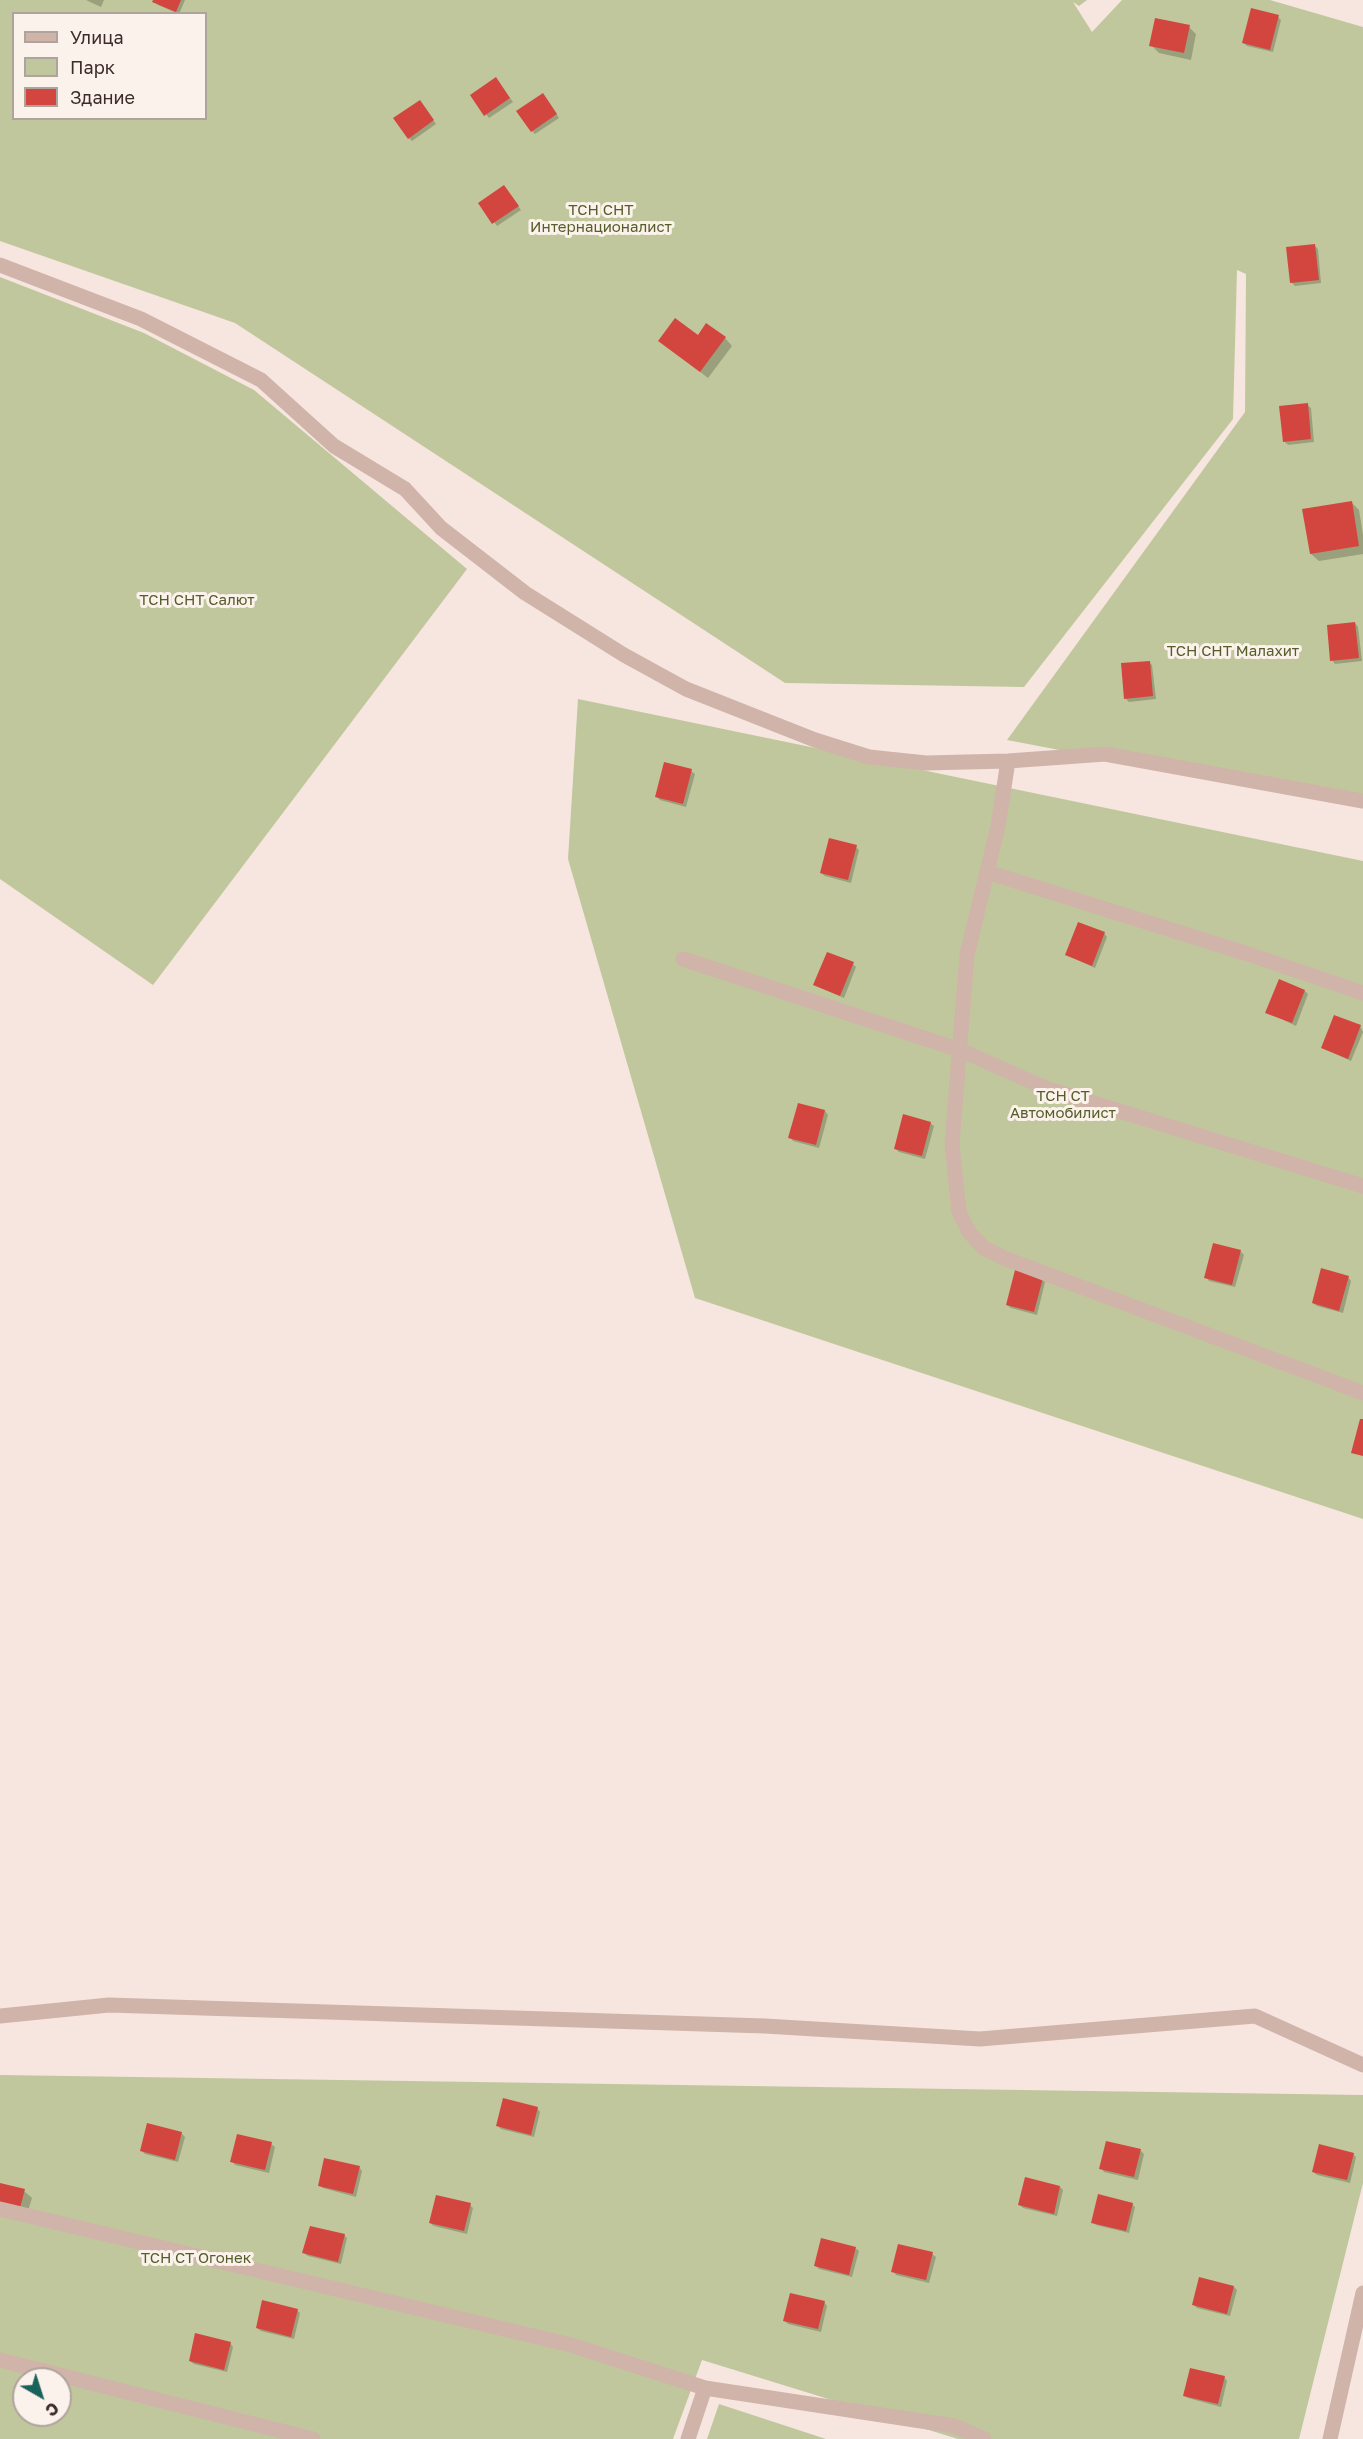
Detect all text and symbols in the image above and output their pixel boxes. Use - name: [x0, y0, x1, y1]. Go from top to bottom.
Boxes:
- legend: [12, 12, 207, 120]
- text: Улица: [70, 26, 124, 48]
- text: Парк: [70, 56, 115, 78]
- text: Здание: [70, 86, 135, 108]
- park label: ТСН СНТ Интернационалист: [530, 201, 672, 236]
- park label: ТСН СНТ Салют: [139, 591, 255, 609]
- park label: ТСН СНТ Малахит: [1167, 642, 1299, 660]
- park label: ТСН СТ Автомобилист: [1010, 1087, 1116, 1122]
- park label: ТСН СТ Огонек: [141, 2249, 251, 2267]
- north arrow: [12, 2367, 72, 2427]
- text: С: [41, 2398, 63, 2421]

